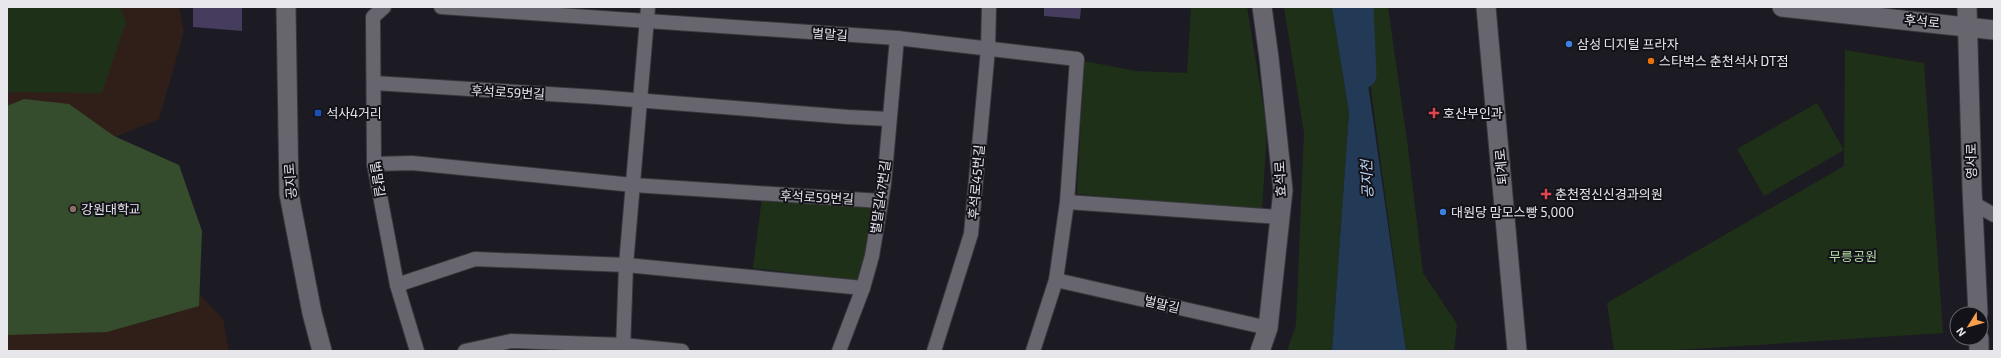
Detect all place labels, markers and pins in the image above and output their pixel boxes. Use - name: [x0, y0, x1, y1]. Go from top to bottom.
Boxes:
- place label: 삼성 디지털 프라자: [1577, 36, 1679, 52]
- marker: 삼성 디지털 프라자: [1564, 39, 1574, 49]
- place label: 스타벅스 춘천석사 DT점: [1659, 53, 1788, 69]
- marker: 스타벅스 춘천석사 DT점: [1646, 56, 1656, 66]
- place label: 석사4거리: [326, 105, 382, 121]
- place label: 호산부인과: [1443, 105, 1503, 121]
- marker: 호산부인과: [1428, 107, 1440, 119]
- marker: 석사4거리: [313, 108, 323, 118]
- place label: 춘천정신신경과의원: [1555, 186, 1663, 202]
- marker: 춘천정신신경과의원: [1540, 188, 1552, 200]
- place label: 강원대학교: [81, 201, 141, 217]
- marker: 강원대학교: [68, 204, 78, 214]
- place label: 대원당 맘모스빵 5,000: [1451, 204, 1574, 220]
- marker: 대원당 맘모스빵 5,000: [1438, 207, 1448, 217]

